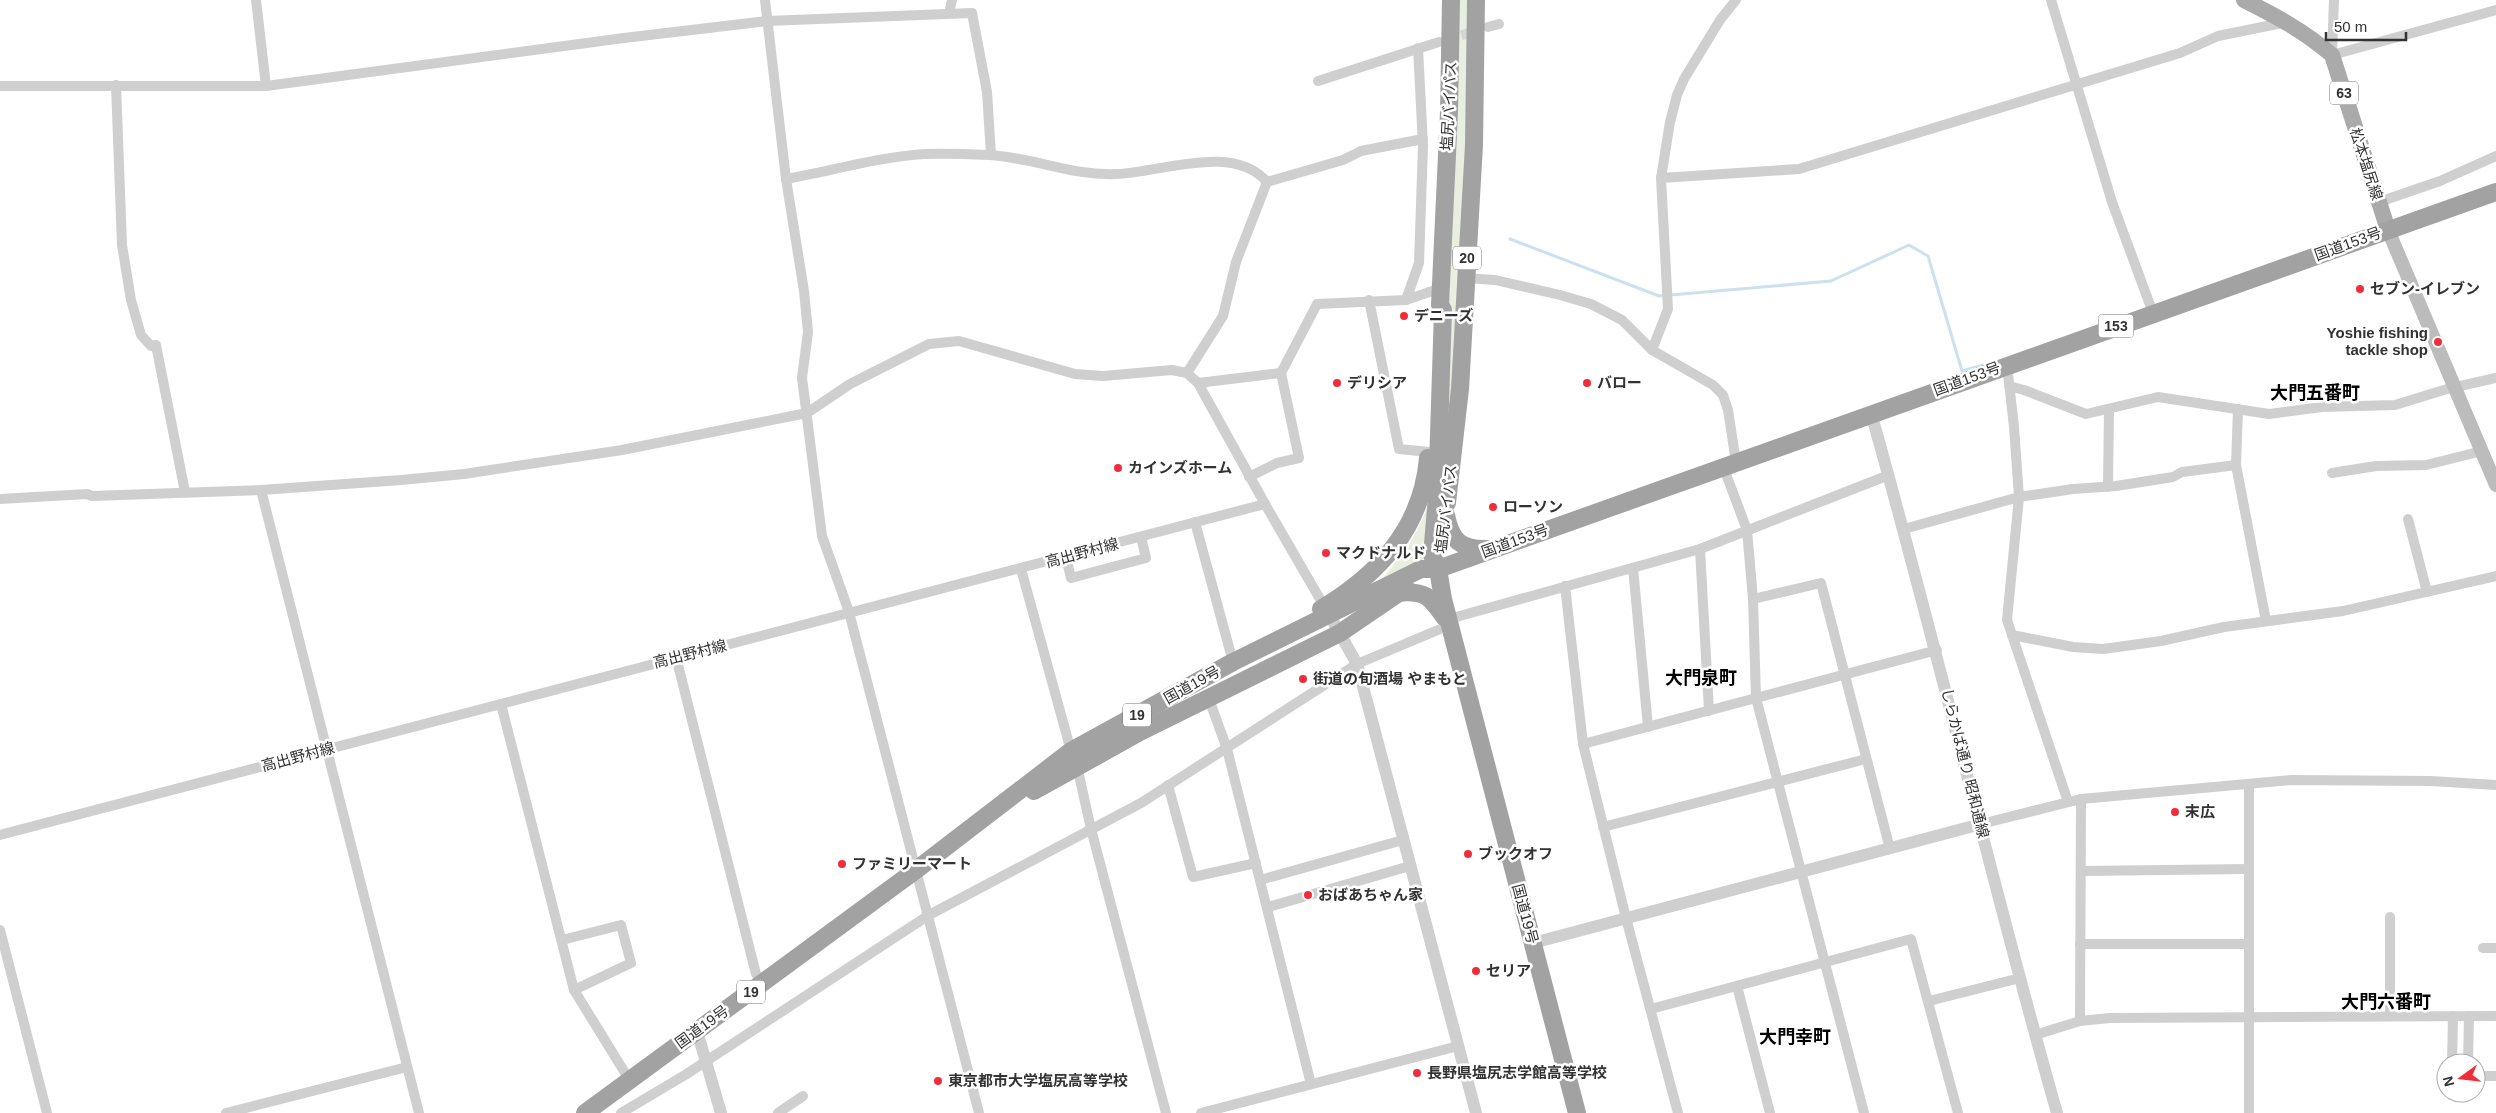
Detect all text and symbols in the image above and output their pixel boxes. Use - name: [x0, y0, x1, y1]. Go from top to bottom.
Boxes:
- scale bar: [2326, 10, 2406, 42]
- text: 50 m: [2334, 18, 2367, 35]
- street label: 塩尻バイパス: [1438, 61, 1459, 151]
- road number: 63: [2330, 82, 2358, 105]
- street label: 松本塩尻線: [2347, 126, 2386, 202]
- street label: 国道153号: [2312, 224, 2384, 263]
- road number: 20: [1453, 247, 1481, 270]
- place label: セブン-イレブン: [2370, 280, 2480, 297]
- marker: セブン-イレブン: [2354, 283, 2366, 295]
- place label: デニーズ: [1414, 307, 1473, 324]
- marker: デニーズ: [1398, 310, 1410, 322]
- road number: 153: [2098, 314, 2134, 338]
- place label: Yoshie fishing tackle shop: [2327, 324, 2428, 358]
- marker: Yoshie fishing tackle shop: [2432, 336, 2444, 348]
- street label: 国道153号: [1931, 359, 2003, 398]
- place label: デリシア: [1347, 374, 1407, 391]
- place label: バロー: [1597, 374, 1642, 391]
- marker: デリシア: [1331, 377, 1343, 389]
- marker: バロー: [1581, 377, 1593, 389]
- district label: 大門五番町: [2270, 383, 2360, 403]
- place label: カインズホーム: [1128, 459, 1232, 476]
- marker: カインズホーム: [1112, 462, 1124, 474]
- street label: 塩尻バイパス: [1432, 463, 1459, 554]
- place label: ローソン: [1503, 498, 1563, 515]
- marker: ローソン: [1487, 501, 1499, 513]
- street label: 国道153号: [1479, 521, 1551, 560]
- street label: 高出野村線: [1043, 535, 1120, 570]
- place label: マクドナルド: [1336, 544, 1426, 561]
- marker: マクドナルド: [1320, 547, 1332, 559]
- street label: 高出野村線: [651, 636, 728, 671]
- street label: 国道19号: [1161, 662, 1223, 707]
- district label: 大門泉町: [1665, 668, 1737, 688]
- place label: 街道の旬酒場 やまもと: [1313, 670, 1467, 687]
- marker: 街道の旬酒場 やまもと: [1297, 673, 1309, 685]
- street label: しらかば通り 昭和通線: [1939, 686, 1992, 840]
- road number: 19: [1123, 704, 1151, 726]
- street label: 高出野村線: [259, 739, 336, 774]
- place label: 末広: [2185, 803, 2215, 820]
- marker: 末広: [2169, 806, 2181, 818]
- place label: ブックオフ: [1478, 845, 1553, 862]
- marker: ブックオフ: [1462, 848, 1474, 860]
- place label: ファミリーマート: [852, 855, 972, 872]
- marker: ファミリーマート: [836, 858, 848, 870]
- street label: 国道19号: [1509, 882, 1542, 946]
- place label: おばあちゃん家: [1318, 886, 1423, 903]
- marker: おばあちゃん家: [1302, 889, 1314, 901]
- place label: セリア: [1486, 962, 1531, 979]
- marker: セリア: [1470, 965, 1482, 977]
- road number: 19: [737, 980, 765, 1004]
- district label: 大門六番町: [2341, 992, 2431, 1012]
- street label: 国道19号: [672, 1002, 732, 1052]
- district label: 大門幸町: [1759, 1027, 1831, 1047]
- north arrow: [2436, 1053, 2486, 1103]
- place label: 長野県塩尻志学館高等学校: [1427, 1064, 1607, 1081]
- marker: 長野県塩尻志学館高等学校: [1411, 1067, 1423, 1079]
- place label: 東京都市大学塩尻高等学校: [948, 1072, 1128, 1089]
- text: N: [2439, 1074, 2457, 1088]
- marker: 東京都市大学塩尻高等学校: [932, 1075, 944, 1087]

